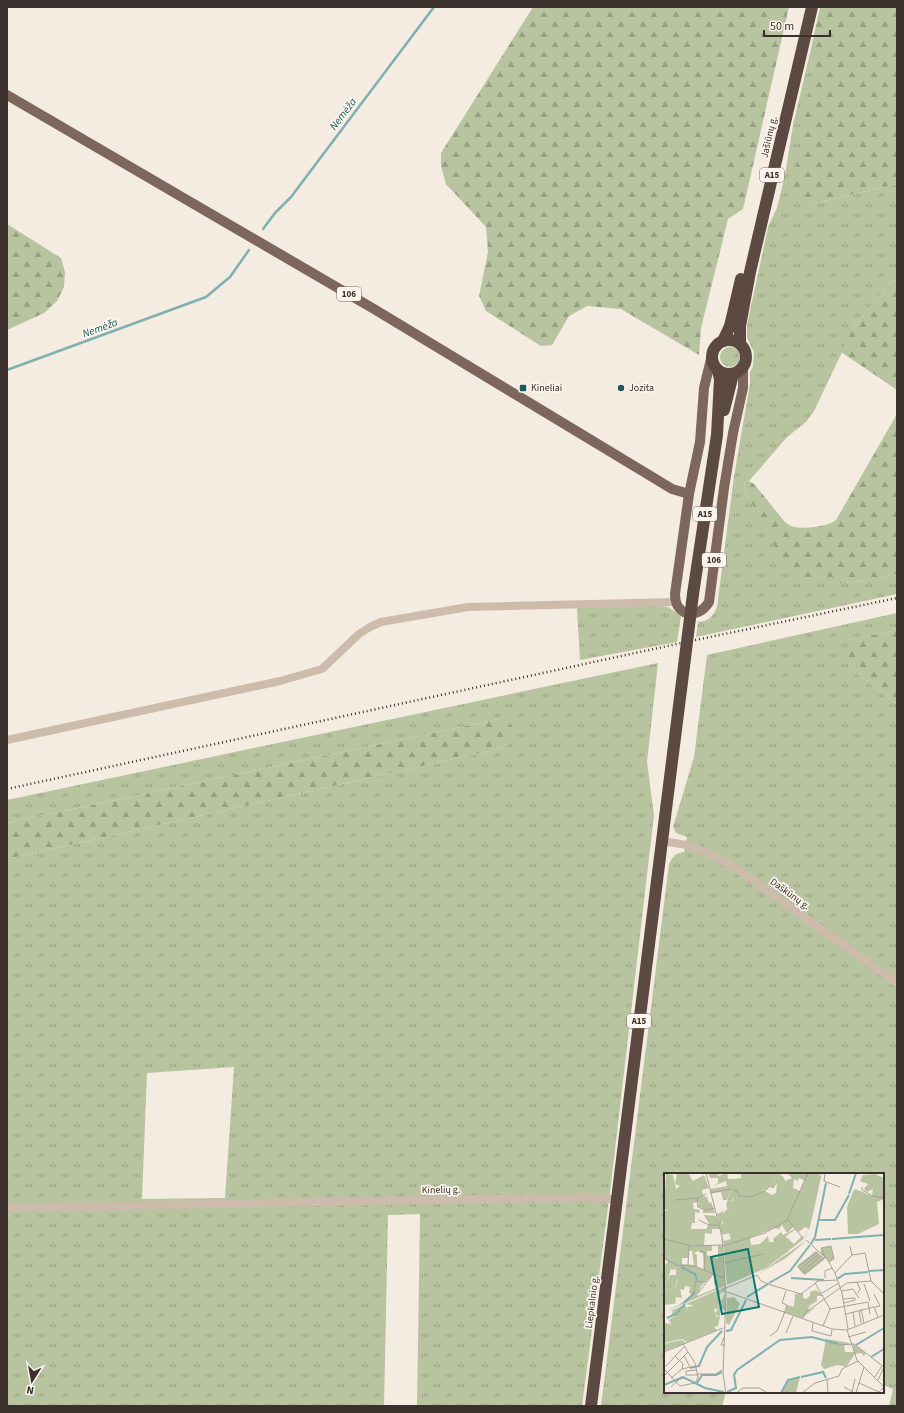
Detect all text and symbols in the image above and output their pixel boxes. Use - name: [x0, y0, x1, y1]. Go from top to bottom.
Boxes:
- scale bar: [764, 12, 830, 38]
- text: 50 m: [770, 18, 794, 35]
- water label: Nemėža: [326, 95, 360, 133]
- street label: Jašiūnų g.: [757, 115, 781, 159]
- road number: A15: [760, 168, 784, 182]
- road number: 106: [337, 287, 361, 301]
- water label: Nemėža: [80, 315, 120, 341]
- place label: Kineliai: [531, 381, 562, 395]
- place label: Jozita: [629, 381, 654, 395]
- marker: Kineliai: [518, 383, 528, 393]
- marker: Jozita: [616, 383, 626, 393]
- road number: A15: [693, 507, 717, 521]
- road number: 106: [702, 553, 726, 567]
- street label: Daškūnų g.: [767, 875, 813, 913]
- road number: A15: [627, 1014, 651, 1028]
- inset map: [664, 1173, 884, 1393]
- street label: Kinelių g.: [422, 1183, 460, 1197]
- street label: Liepkalnio g.: [582, 1275, 602, 1329]
- north arrow: [12, 1361, 52, 1401]
- text: N: [25, 1382, 35, 1398]

